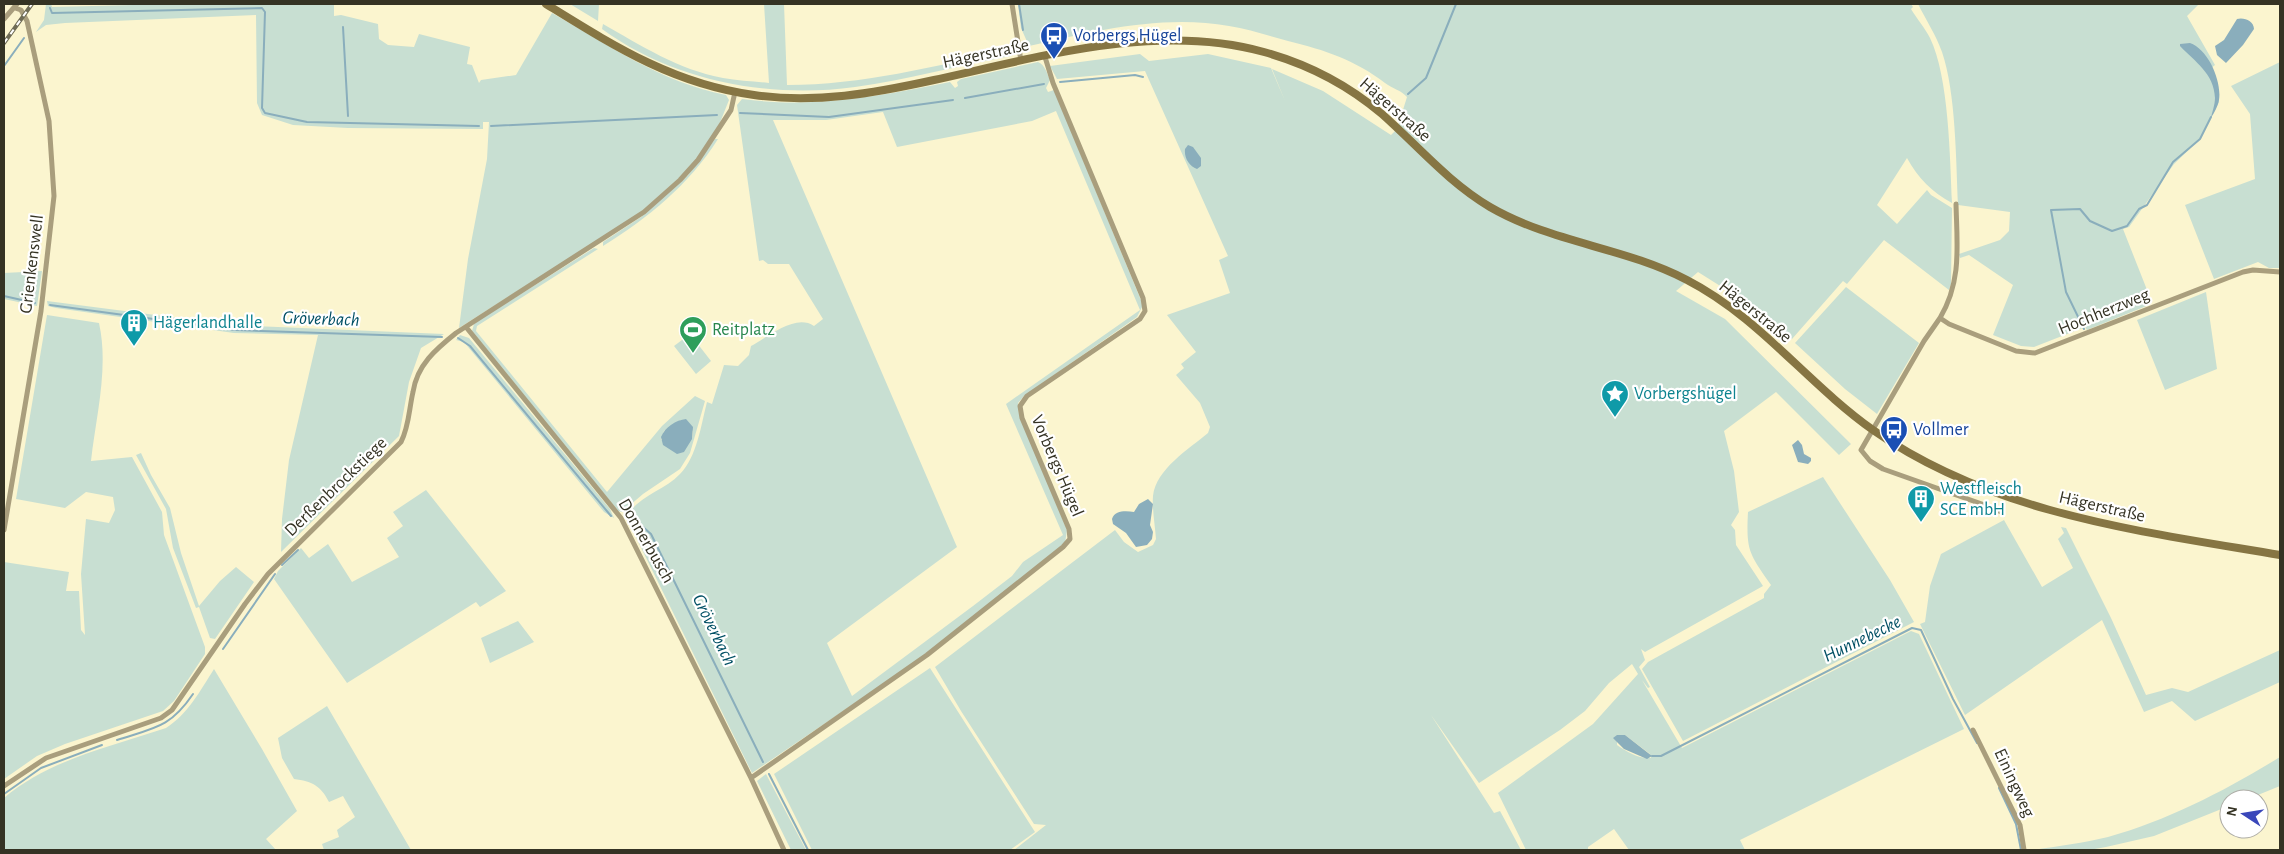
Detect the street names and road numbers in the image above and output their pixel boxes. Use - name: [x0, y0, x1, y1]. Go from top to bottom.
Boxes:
- street label: Hägerstraße: [941, 36, 1031, 72]
- street label: Hägerstraße: [1356, 74, 1434, 146]
- street label: Grienkenswell: [17, 214, 47, 314]
- street label: Hägerstraße: [1715, 277, 1795, 347]
- street label: Hochherzweg: [2056, 285, 2152, 338]
- street label: Vorbergs Hügel: [1028, 413, 1086, 519]
- street label: Derßenbrockstiege: [281, 434, 391, 540]
- street label: Hägerstraße: [2057, 488, 2147, 526]
- street label: Donnerbusch: [615, 496, 677, 586]
- street label: Einingweg: [1990, 746, 2038, 820]

